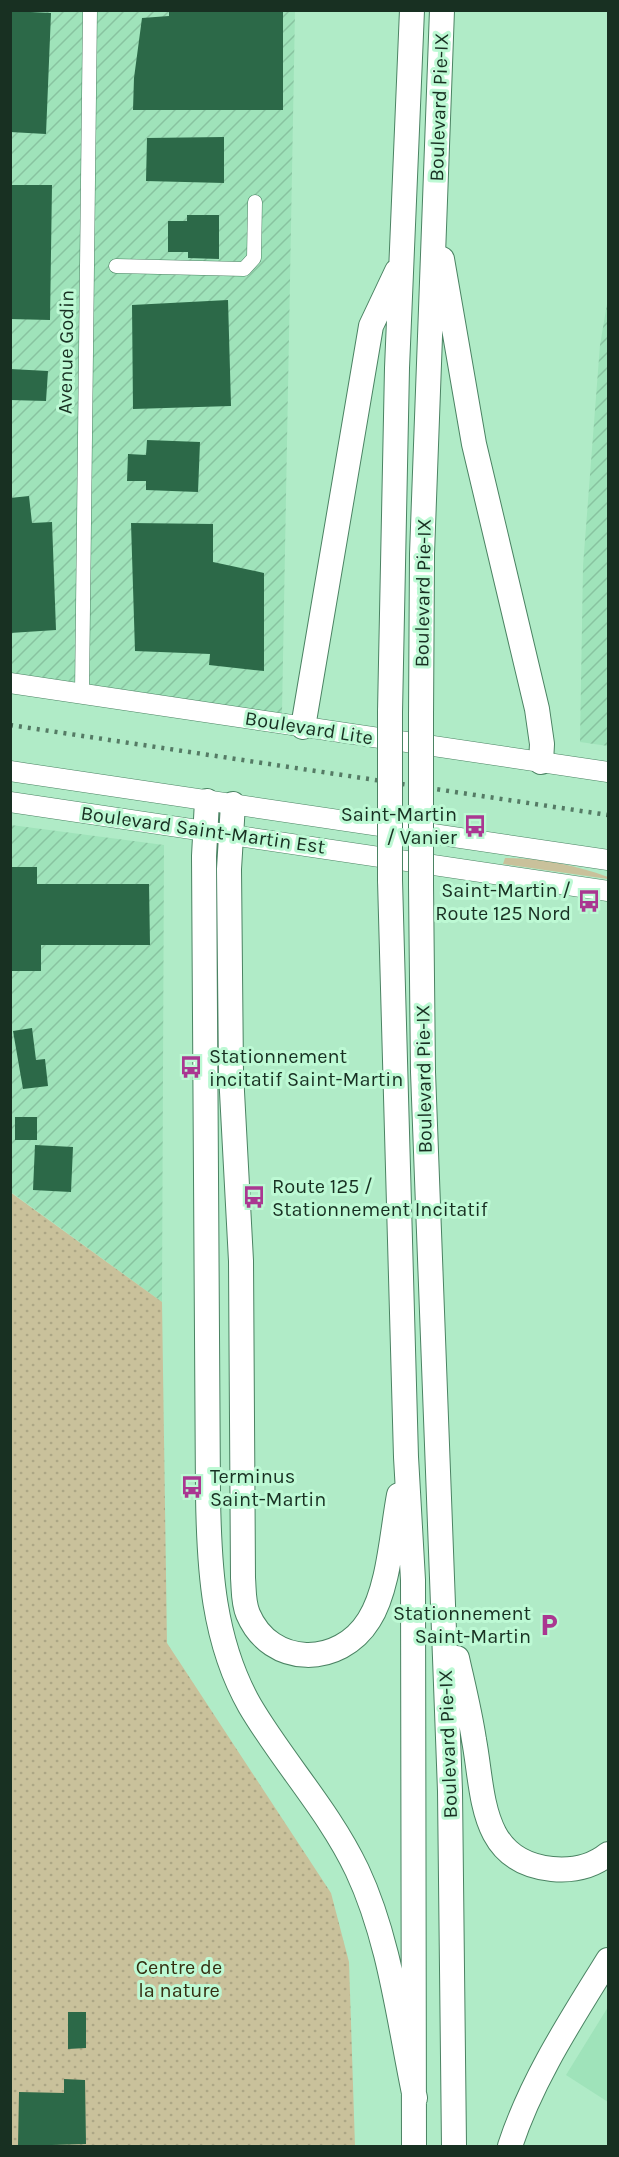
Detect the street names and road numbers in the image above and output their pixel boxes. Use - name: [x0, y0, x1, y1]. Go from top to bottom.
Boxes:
- street label: Boulevard Pie-IX: [425, 32, 453, 182]
- street label: Avenue Godin: [53, 290, 79, 414]
- street label: Boulevard Pie-IX: [410, 518, 436, 668]
- street label: Boulevard Lite: [243, 707, 375, 749]
- street label: Boulevard Saint-Martin Est: [79, 801, 327, 859]
- street label: Boulevard Pie-IX: [411, 1004, 437, 1154]
- street label: Boulevard Pie-IX: [434, 1669, 462, 1819]

